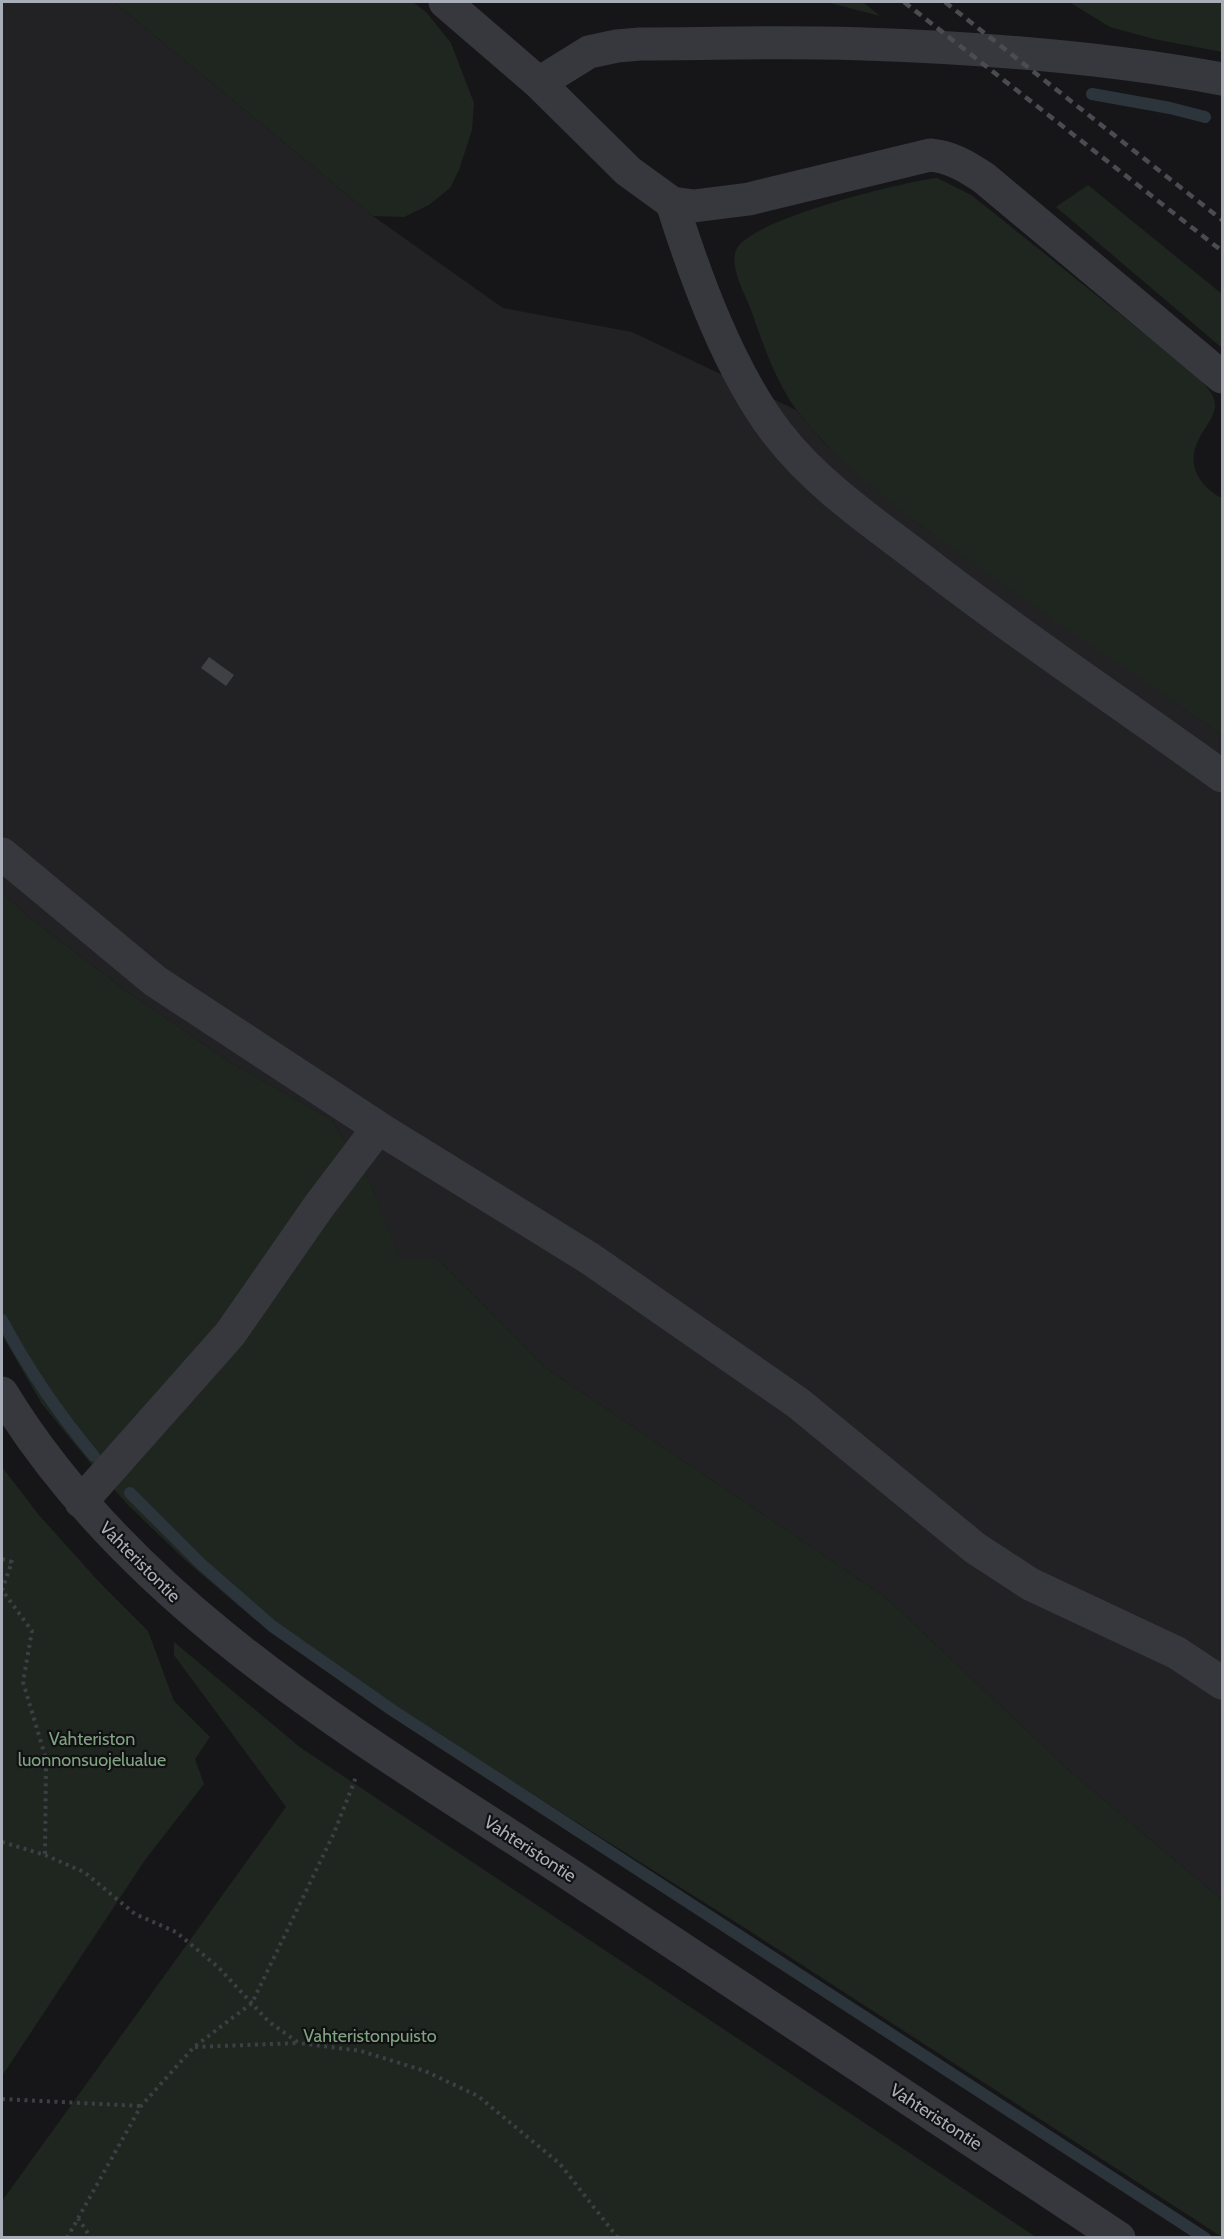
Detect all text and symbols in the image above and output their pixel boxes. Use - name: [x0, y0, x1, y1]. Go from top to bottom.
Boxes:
- street label: Vahteristontie: [95, 1517, 185, 1607]
- park label: Vahteriston luonnonsuojelualue: [18, 1728, 166, 1771]
- street label: Vahteristontie: [480, 1811, 580, 1887]
- park label: Vahteristonpuisto: [303, 2025, 437, 2047]
- street label: Vahteristontie: [886, 2079, 986, 2155]

